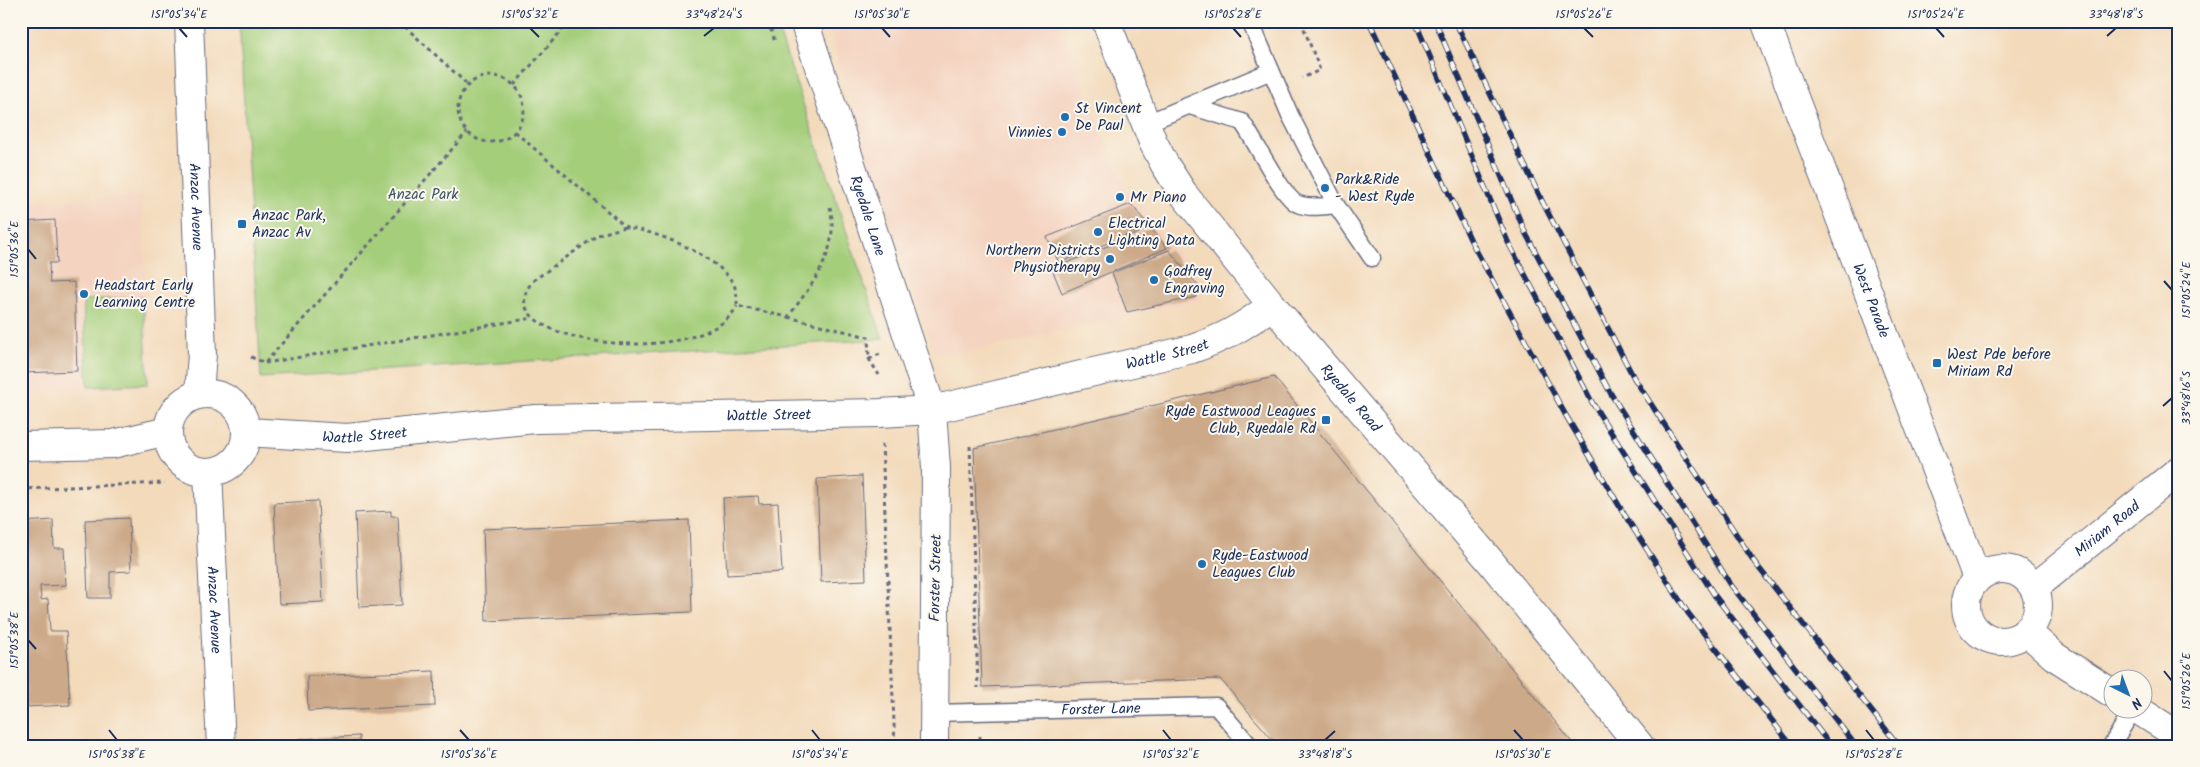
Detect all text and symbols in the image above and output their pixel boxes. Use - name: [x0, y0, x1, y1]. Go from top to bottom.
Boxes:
- text: 151°05'34"E: [151, 5, 208, 24]
- text: 151°05'32"E: [501, 5, 559, 24]
- text: 33°48'24"S: [685, 5, 743, 24]
- text: 151°05'30"E: [854, 5, 911, 24]
- text: 151°05'28"E: [1204, 5, 1263, 24]
- text: 151°05'26"E: [1556, 5, 1613, 24]
- text: 151°05'24"E: [1908, 5, 1965, 24]
- text: 33°48'18"S: [2089, 5, 2144, 24]
- place label: St Vincent De Paul: [1075, 97, 1142, 138]
- marker: St Vincent De Paul: [1059, 111, 1071, 123]
- place label: Vinnies: [1008, 121, 1053, 145]
- marker: Vinnies: [1056, 126, 1068, 138]
- street label: Anzac Avenue: [182, 163, 209, 251]
- place label: Park&Ride - West Ryde: [1335, 168, 1415, 209]
- street label: Ryedale Lane: [843, 173, 892, 260]
- marker: Park&Ride - West Ryde: [1319, 182, 1331, 194]
- park label: Anzac Park: [388, 183, 459, 207]
- place label: Mr Piano: [1130, 186, 1187, 210]
- marker: Mr Piano: [1114, 191, 1126, 203]
- place label: Anzac Park, Anzac Av: [252, 204, 326, 245]
- place label: Electrical Lighting Data: [1108, 212, 1195, 253]
- marker: Anzac Park, Anzac Av: [236, 218, 248, 230]
- text: 151°05'36"E: [5, 220, 24, 277]
- marker: Electrical Lighting Data: [1092, 226, 1104, 238]
- place label: Northern Districts Physiotherapy: [986, 239, 1101, 280]
- marker: Northern Districts Physiotherapy: [1104, 253, 1116, 265]
- place label: Godfrey Engraving: [1164, 260, 1225, 301]
- street label: West Parade: [1845, 260, 1896, 342]
- text: 151°05'24"E: [2177, 261, 2196, 318]
- place label: Headstart Early Learning Centre: [94, 274, 195, 315]
- marker: Godfrey Engraving: [1148, 274, 1160, 286]
- marker: Headstart Early Learning Centre: [78, 288, 90, 300]
- street label: Wattle Street: [1123, 333, 1213, 377]
- place label: West Pde before Miriam Rd: [1947, 343, 2051, 384]
- marker: West Pde before Miriam Rd: [1931, 357, 1943, 369]
- street label: Ryedale Road: [1314, 359, 1387, 438]
- text: 33°48'16"S: [2177, 370, 2196, 425]
- place label: Ryde Eastwood Leagues Club, Ryedale Rd: [1165, 400, 1317, 441]
- street label: Wattle Street: [726, 403, 812, 429]
- marker: Ryde Eastwood Leagues Club, Ryedale Rd: [1320, 414, 1332, 426]
- street label: Wattle Street: [322, 421, 408, 451]
- street label: Miriam Road: [2069, 495, 2146, 564]
- street label: Forster Street: [923, 534, 949, 622]
- place label: Ryde-Eastwood Leagues Club: [1212, 544, 1309, 585]
- marker: Ryde-Eastwood Leagues Club: [1196, 558, 1208, 570]
- street label: Anzac Avenue: [199, 566, 228, 654]
- text: 151°05'38"E: [5, 610, 24, 669]
- text: 151°05'26"E: [2177, 652, 2196, 709]
- north arrow: [2102, 670, 2152, 720]
- text: N: [2125, 692, 2147, 714]
- street label: Forster Lane: [1061, 697, 1141, 723]
- text: 151°05'38"E: [88, 745, 147, 764]
- text: 151°05'36"E: [441, 745, 498, 764]
- text: 151°05'34"E: [792, 745, 849, 764]
- text: 151°05'32"E: [1142, 745, 1200, 764]
- text: 33°48'18"S: [1298, 745, 1353, 764]
- text: 151°05'30"E: [1495, 745, 1552, 764]
- text: 151°05'28"E: [1845, 745, 1904, 764]

